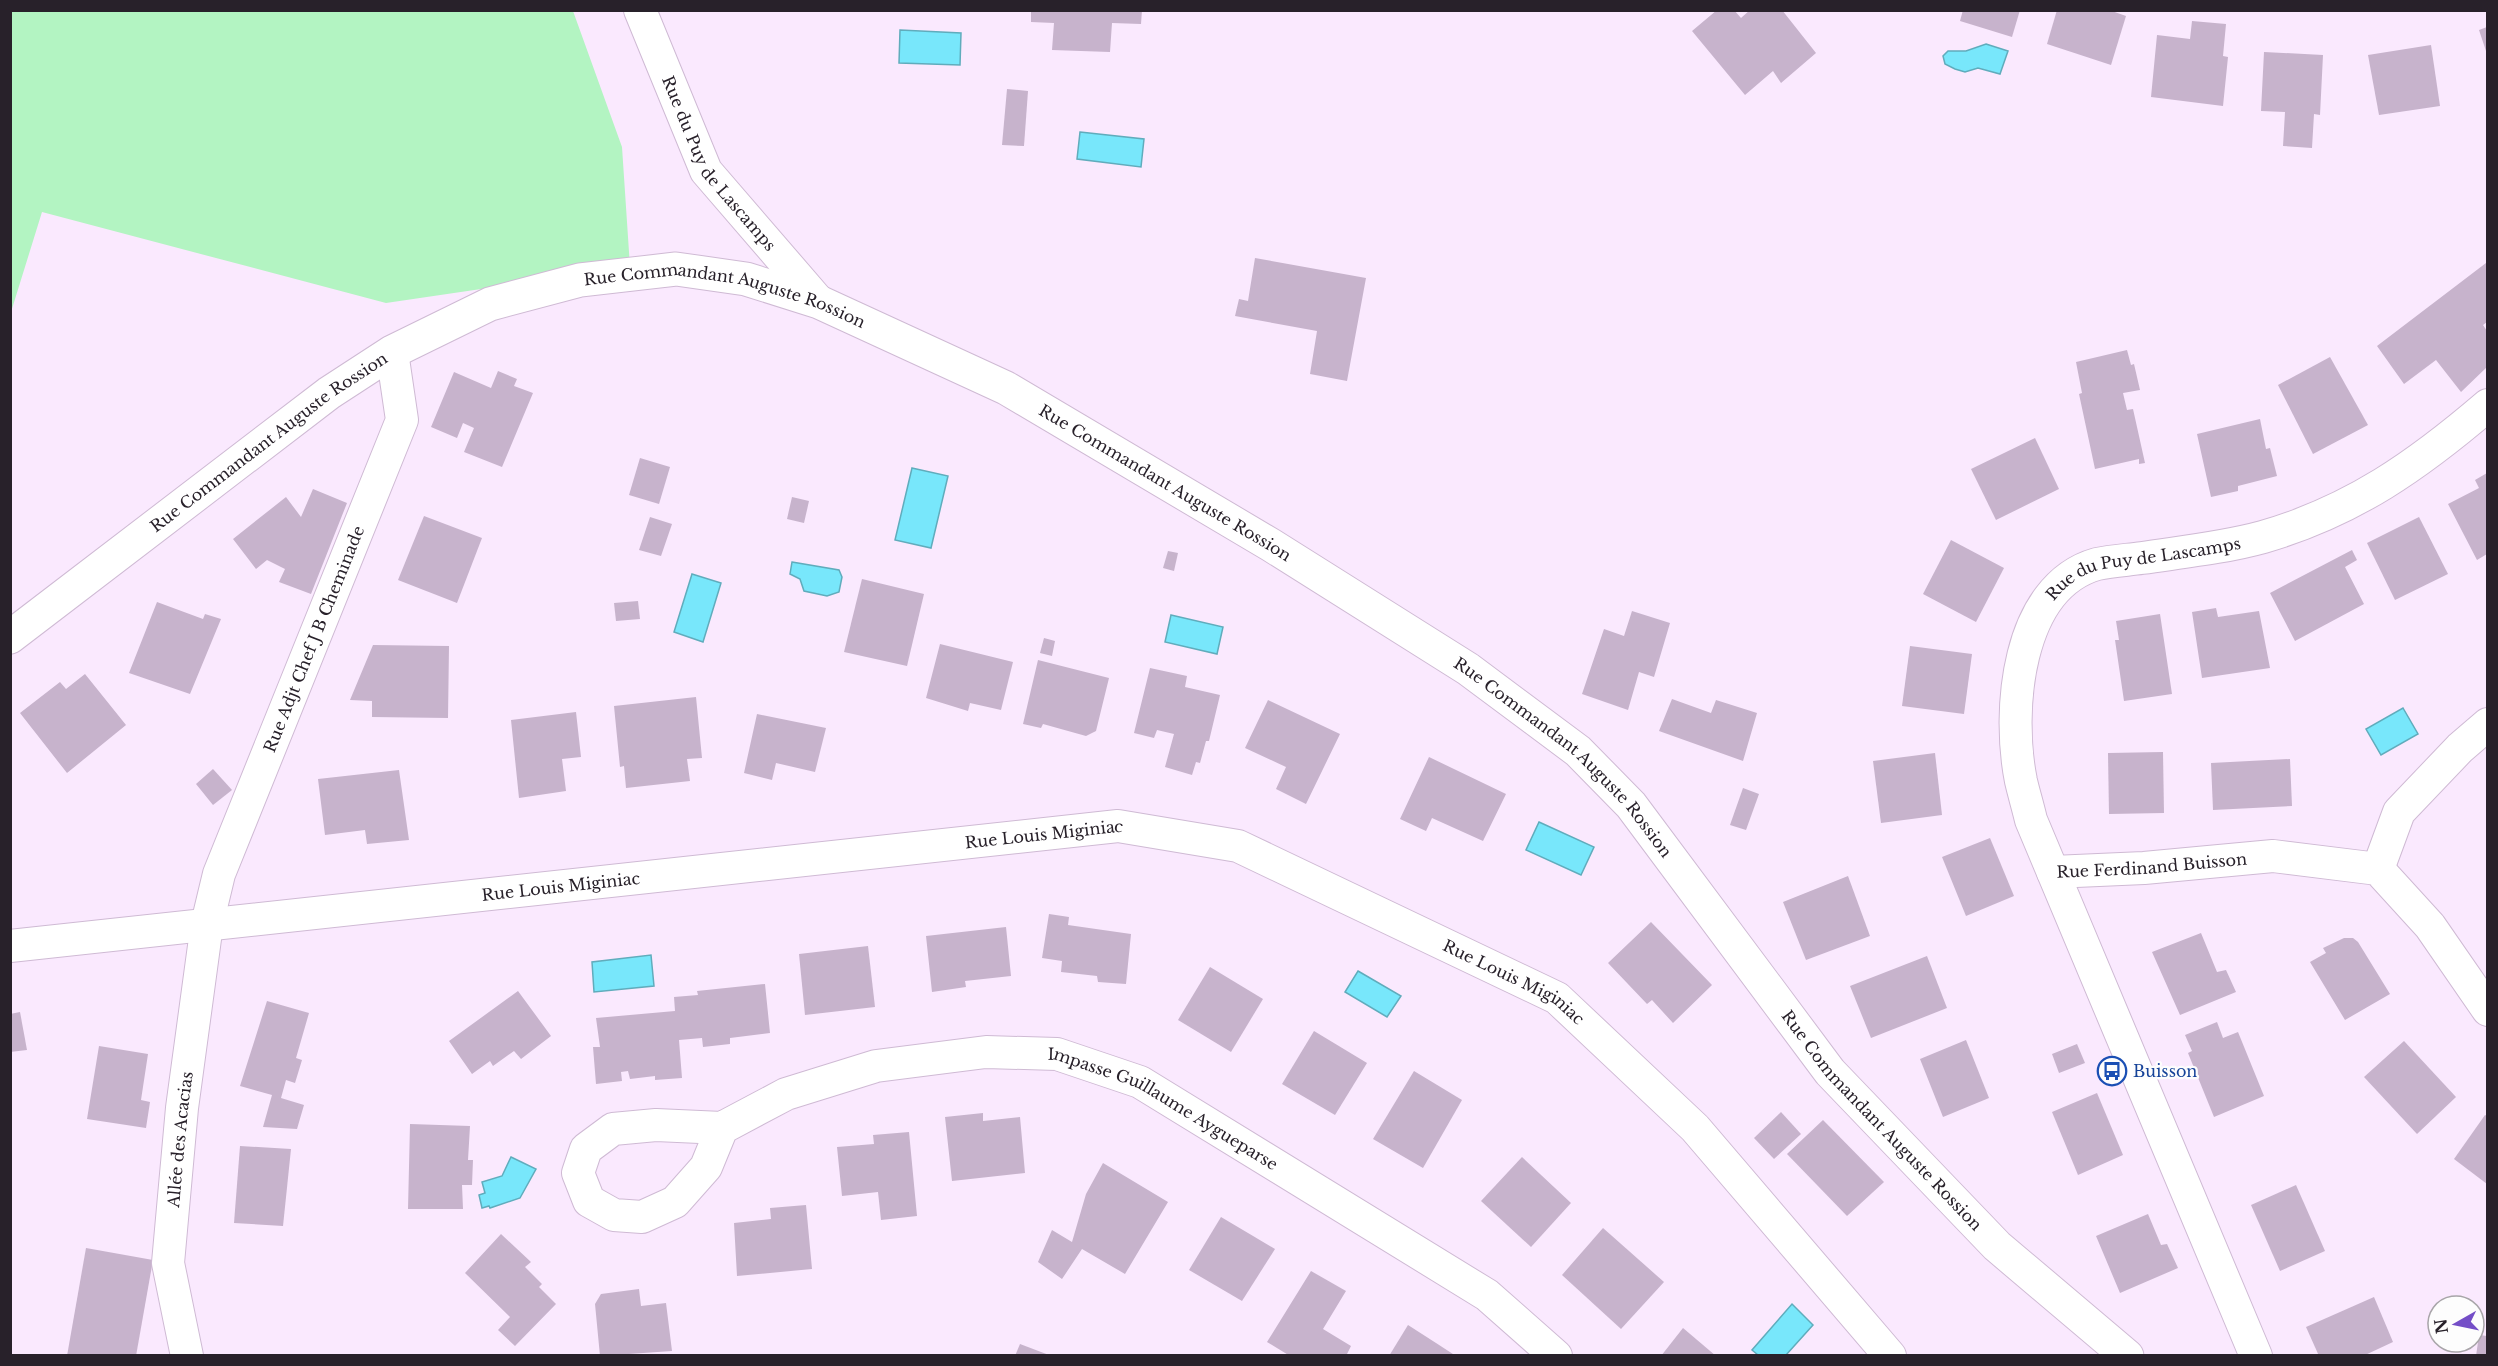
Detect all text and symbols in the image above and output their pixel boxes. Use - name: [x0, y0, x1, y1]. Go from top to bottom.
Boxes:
- street label: Rue du Puy de Lascamps: [658, 73, 780, 255]
- street label: Rue Commandant Auguste Rossion: [583, 259, 869, 332]
- street label: Rue Commandant Auguste Rossion: [146, 348, 391, 536]
- street label: Rue Commandant Auguste Rossion: [1035, 400, 1295, 565]
- street label: Rue Adjt Chef J B Cheminade: [259, 523, 368, 755]
- street label: Rue du Puy de Lascamps: [2041, 533, 2242, 604]
- street label: Rue Commandant Auguste Rossion: [1450, 653, 1676, 861]
- street label: Rue Louis Miginiac: [964, 816, 1125, 853]
- street label: Rue Ferdinand Buisson: [2056, 848, 2248, 882]
- street label: Rue Louis Miginiac: [481, 868, 641, 905]
- street label: Rue Louis Miginiac: [1440, 935, 1589, 1029]
- street label: Rue Commandant Auguste Rossion: [1777, 1006, 1987, 1235]
- street label: Impasse Guillaume Aygueparse: [1047, 1044, 1282, 1174]
- bus stop icon: Buisson: [2096, 1055, 2128, 1087]
- place label: Buisson: [2133, 1061, 2197, 1081]
- street label: Allée des Acacias: [163, 1070, 197, 1209]
- north arrow: [2426, 1294, 2486, 1354]
- text: N: [2430, 1317, 2452, 1335]

